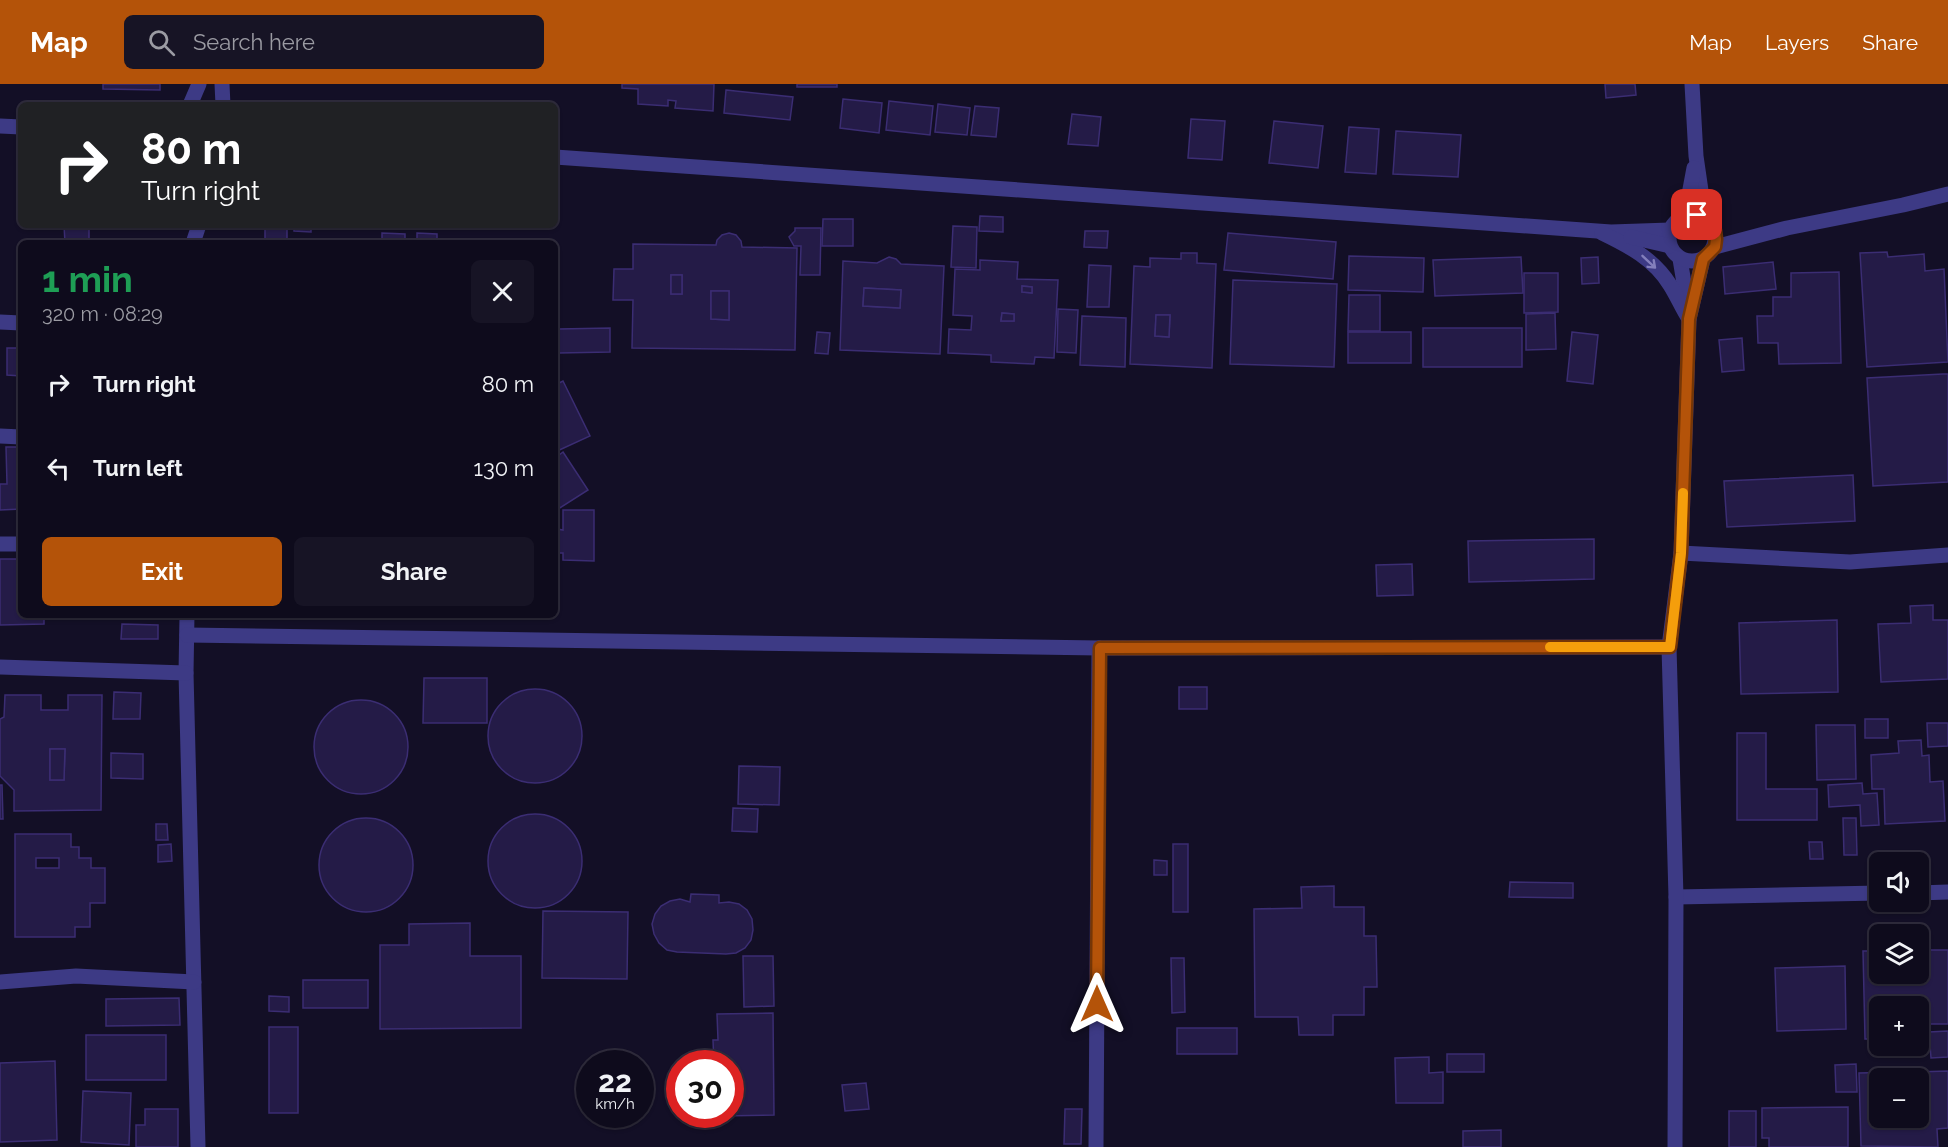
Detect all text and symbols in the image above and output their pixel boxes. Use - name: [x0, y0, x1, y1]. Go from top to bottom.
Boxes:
- search box: [124, 15, 544, 69]
- text: Map: [30, 26, 88, 59]
- icon: search: [145, 26, 178, 59]
- text: Search here: [193, 29, 315, 55]
- text: Map: [1689, 30, 1732, 55]
- text: Layers: [1765, 30, 1829, 55]
- text: Share: [1862, 30, 1918, 55]
- text: 80 m: [141, 125, 241, 174]
- icon: right: [42, 126, 120, 204]
- text: Turn right: [141, 175, 260, 206]
- pin: [1671, 189, 1722, 240]
- icon: arrive: [1680, 198, 1713, 231]
- one-way arrow: [1642, 254, 1657, 269]
- text: 1 min: [42, 258, 133, 300]
- button: close: [471, 260, 534, 323]
- text: 320 m · 08:29: [42, 302, 163, 326]
- icon: right: [42, 368, 75, 401]
- text: Turn right: [93, 371, 196, 397]
- text: 80 m: [482, 371, 534, 397]
- icon: left: [42, 452, 75, 485]
- text: Turn left: [93, 455, 183, 481]
- text: 130 m: [474, 455, 534, 481]
- button: Exit: [42, 537, 282, 606]
- button: Share: [294, 537, 534, 606]
- map controls: [1869, 852, 1929, 1128]
- button: sound: [1869, 852, 1929, 912]
- button: layers: [1869, 924, 1929, 984]
- position arrow: [1065, 972, 1129, 1036]
- button: +: [1869, 996, 1929, 1056]
- speed limit sign: 30: [666, 1050, 744, 1128]
- text: 22: [598, 1064, 632, 1099]
- button: −: [1869, 1068, 1929, 1128]
- text: km/h: [595, 1095, 635, 1113]

